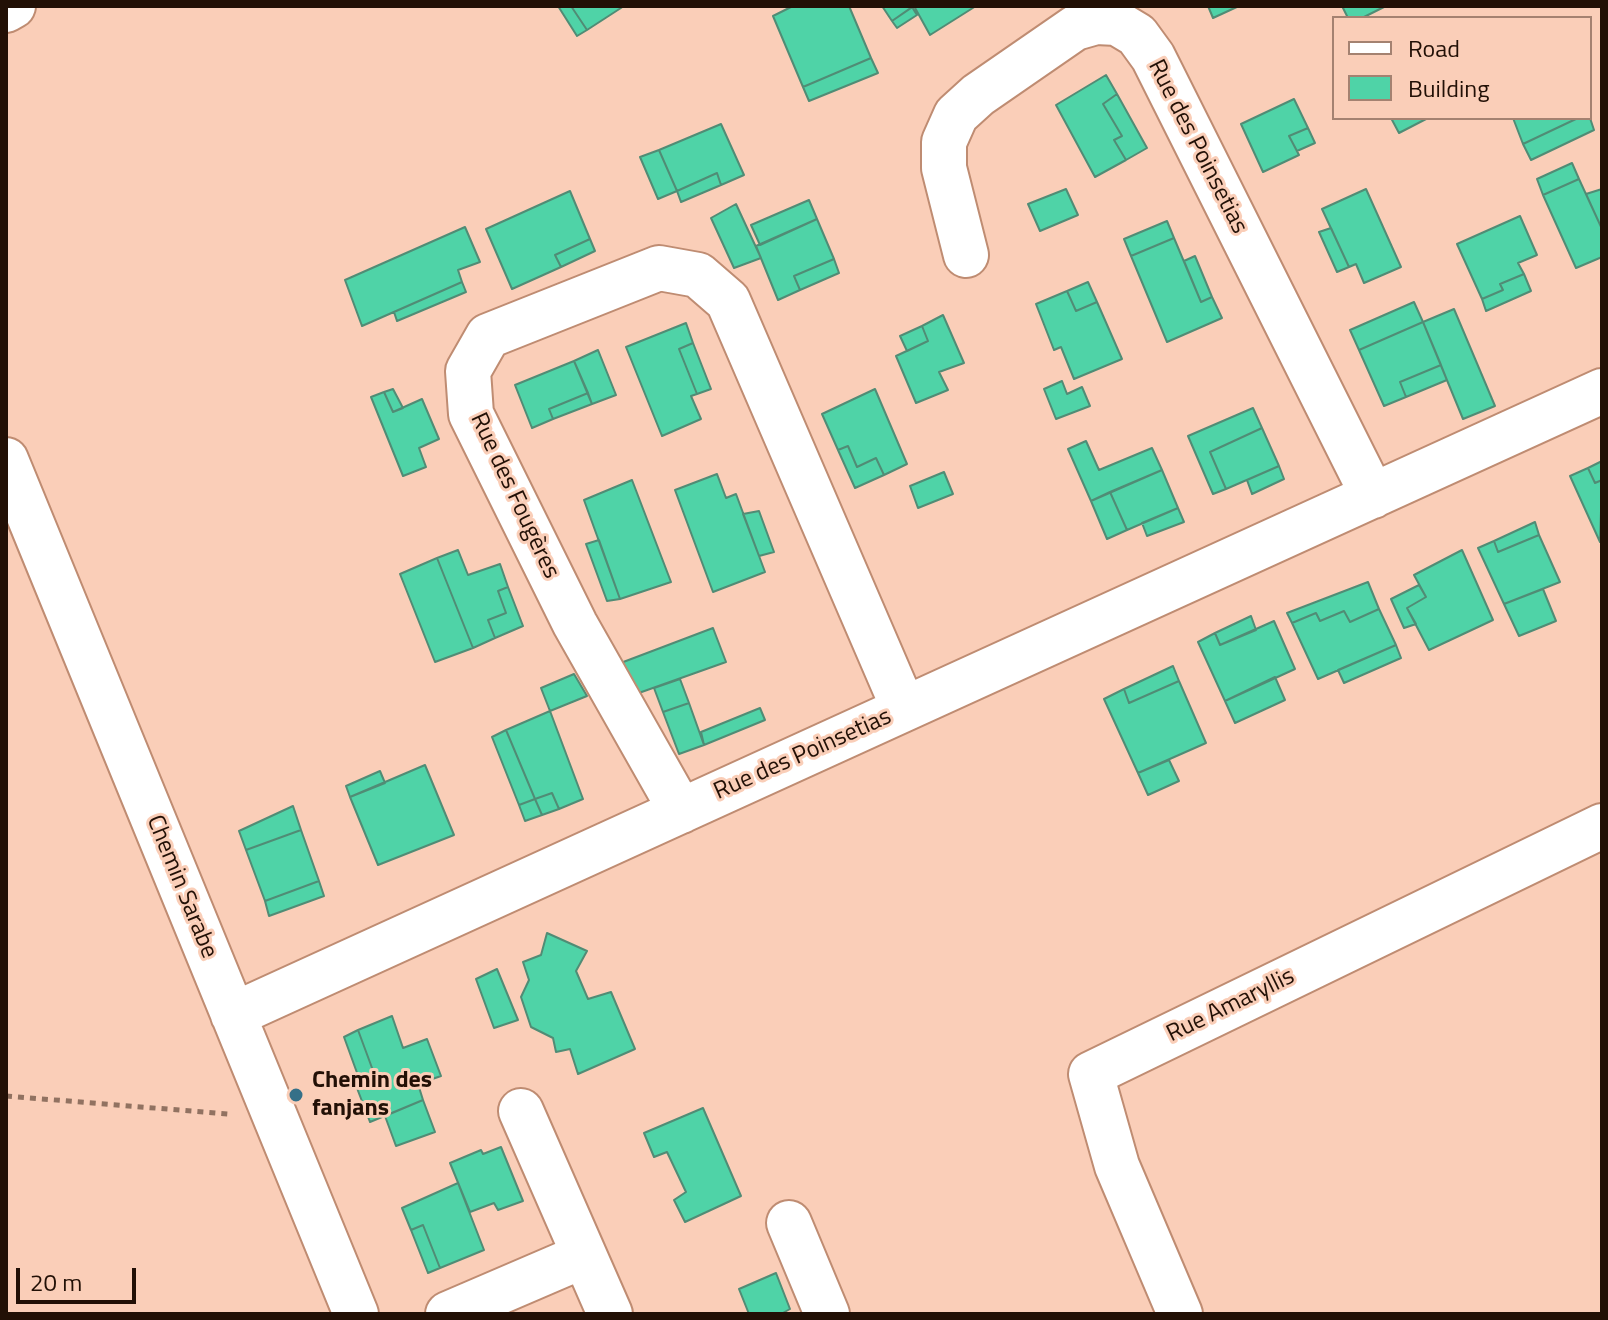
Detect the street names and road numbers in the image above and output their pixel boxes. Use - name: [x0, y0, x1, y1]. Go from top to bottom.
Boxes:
- street label: Rue des Poinsetias: [1141, 55, 1253, 239]
- street label: Rue des Fougères: [463, 409, 565, 583]
- street label: Rue des Poinsetias: [710, 703, 896, 807]
- street label: Chemin Sarabe: [139, 811, 223, 963]
- street label: Rue Amaryllis: [1162, 963, 1300, 1049]

